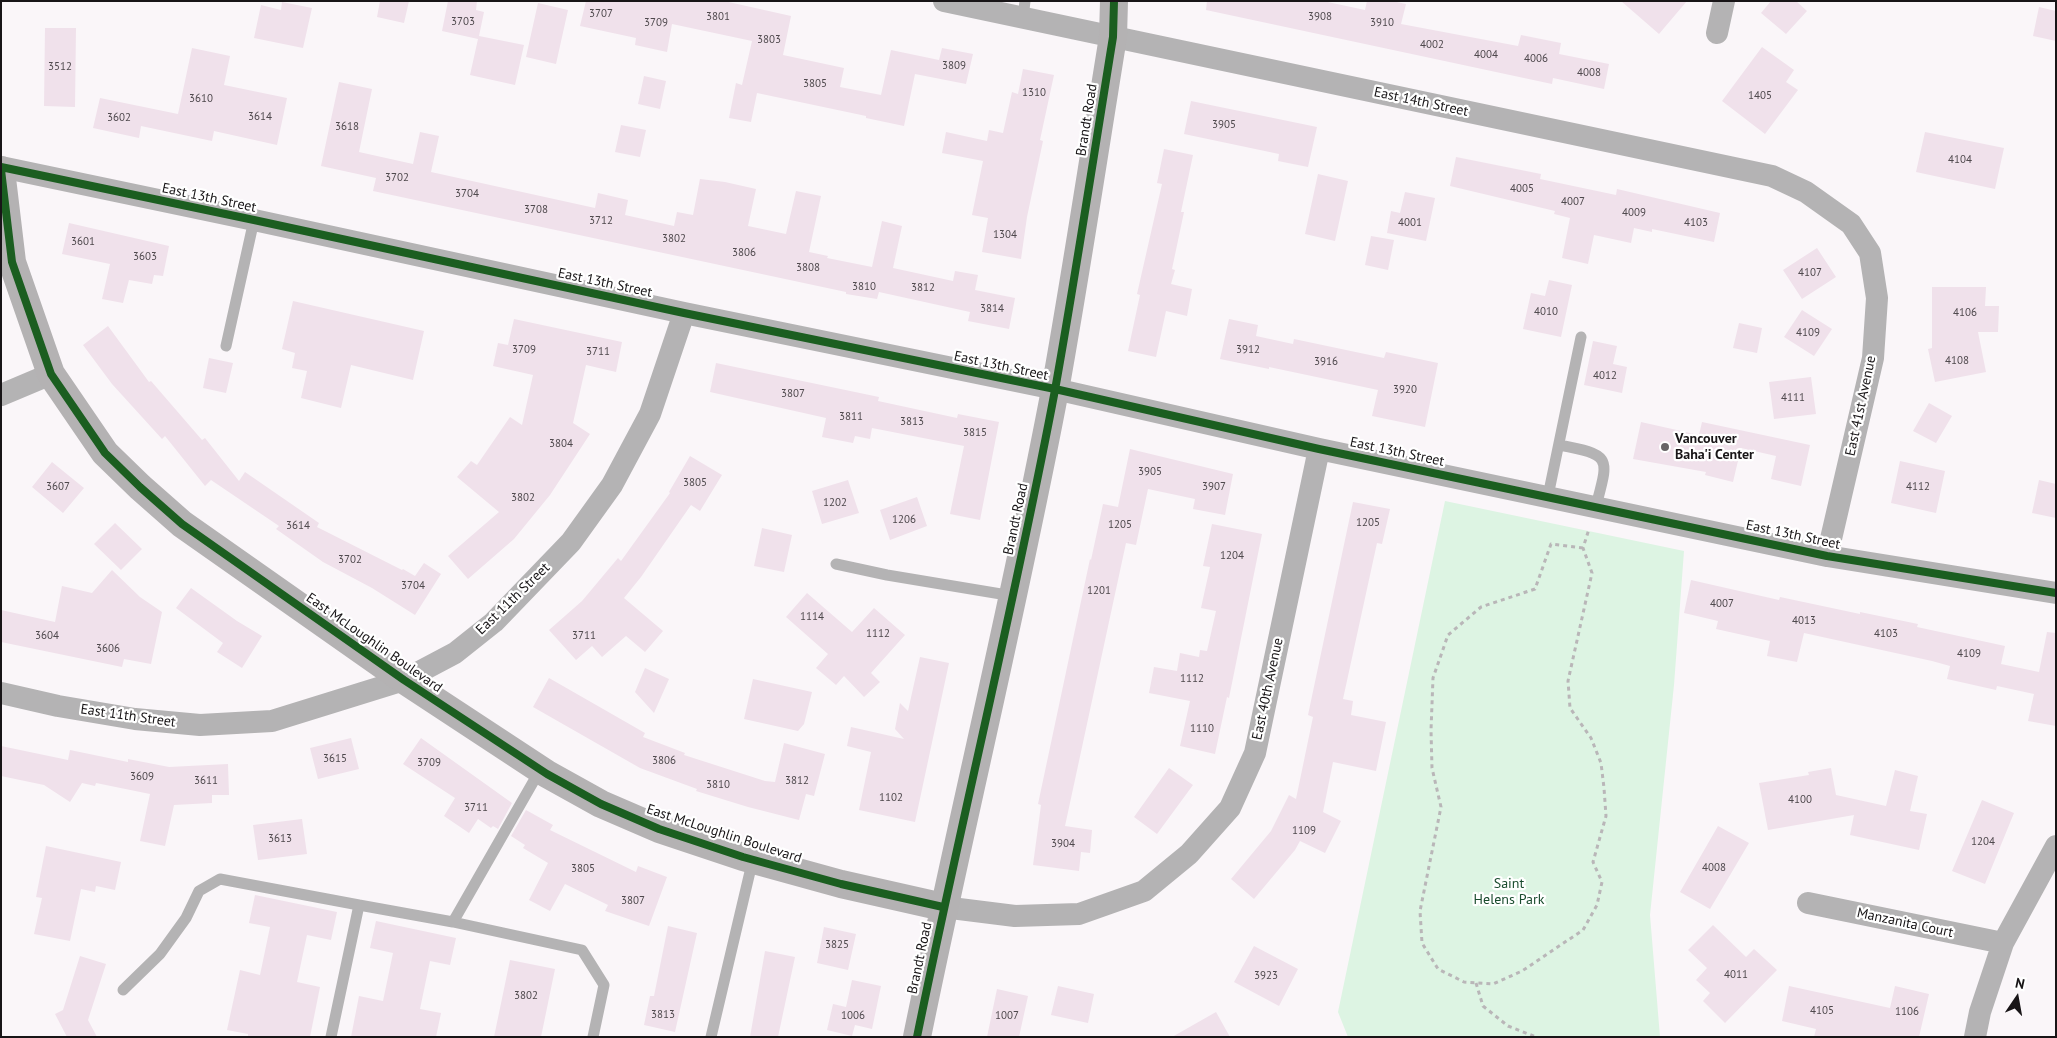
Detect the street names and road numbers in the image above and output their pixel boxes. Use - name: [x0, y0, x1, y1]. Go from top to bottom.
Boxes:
- street label: Brandt Road: [1073, 83, 1101, 157]
- street label: East 14th Street: [1372, 84, 1470, 120]
- street label: East 13th Street: [160, 180, 258, 216]
- street label: East 13th Street: [556, 265, 654, 301]
- street label: East 13th Street: [952, 348, 1050, 384]
- street label: East 41st Avenue: [1842, 354, 1880, 458]
- street label: East 13th Street: [1348, 434, 1446, 470]
- street label: Brandt Road: [1000, 481, 1032, 557]
- street label: East 13th Street: [1744, 517, 1842, 553]
- street label: East 11th Street: [473, 560, 553, 638]
- street label: East McLoughlin Boulevard: [303, 590, 445, 696]
- street label: East 40th Avenue: [1249, 636, 1287, 742]
- street label: East 11th Street: [79, 701, 177, 731]
- street label: East McLoughlin Boulevard: [644, 801, 804, 867]
- street label: Manzanita Court: [1855, 905, 1955, 941]
- street label: Brandt Road: [904, 920, 936, 996]

